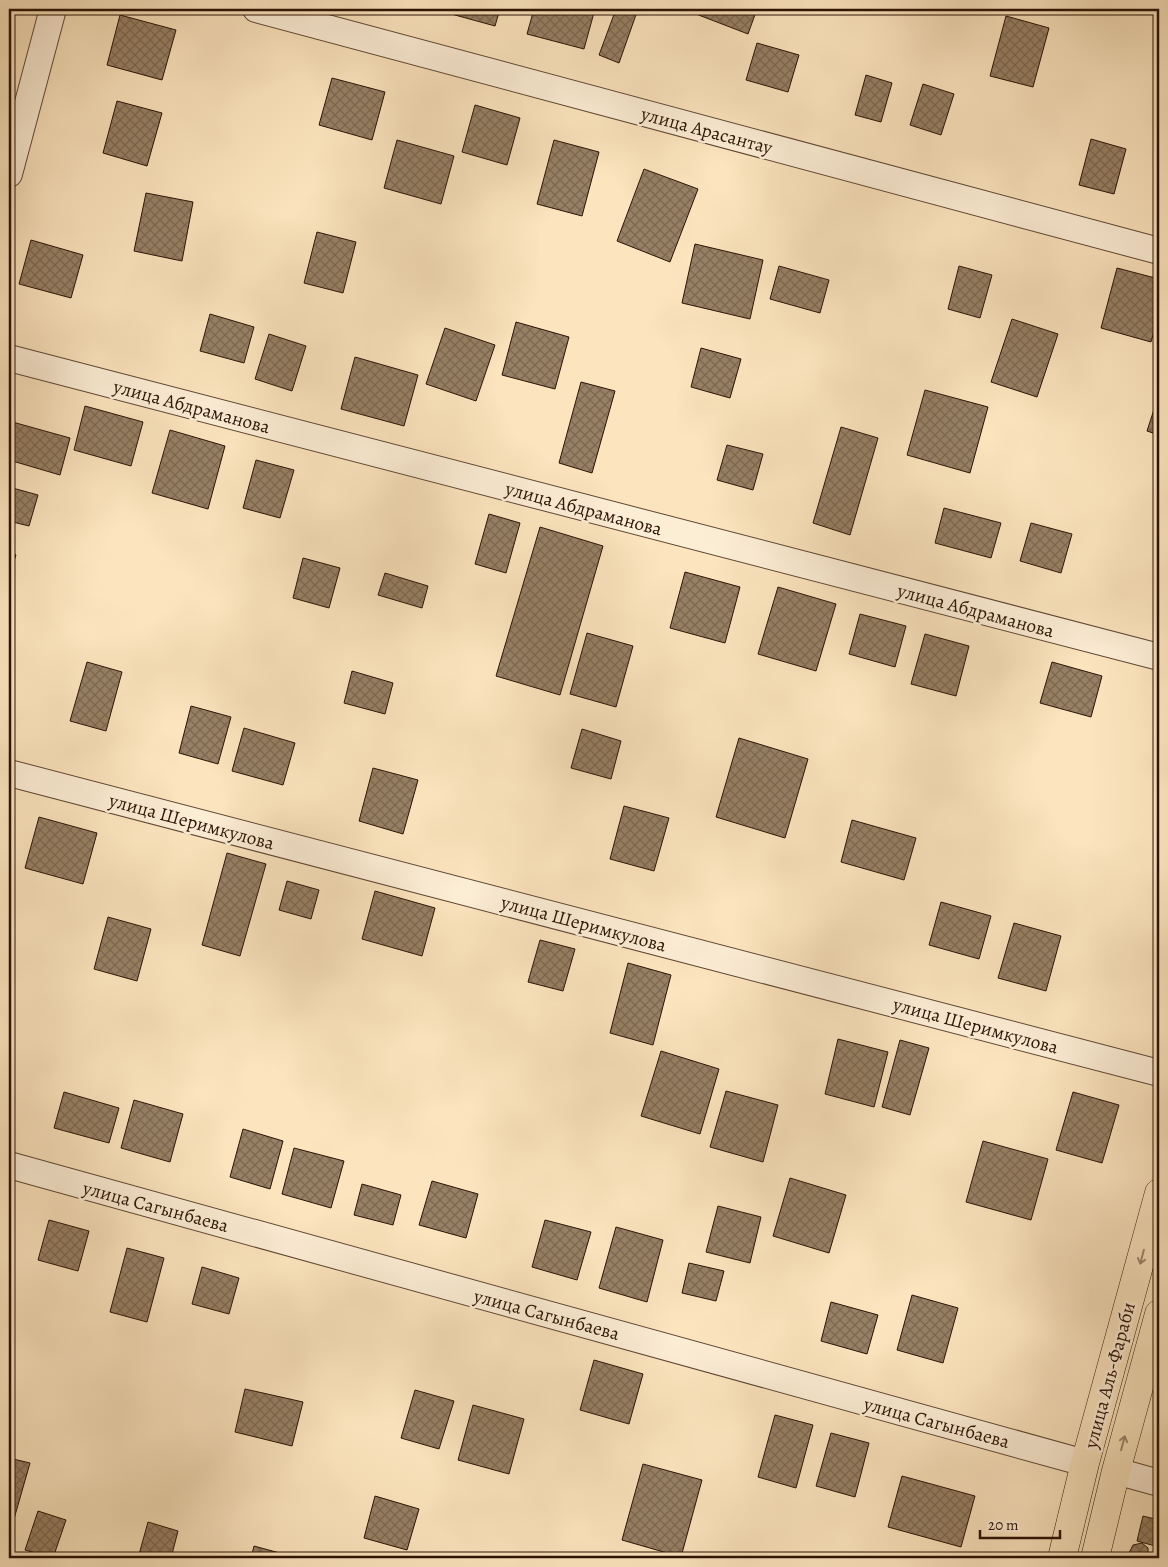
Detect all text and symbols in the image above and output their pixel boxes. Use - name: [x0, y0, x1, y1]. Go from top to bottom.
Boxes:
- street label: улица Арасантау: [637, 101, 776, 161]
- street label: улица Абдраманова: [110, 373, 273, 440]
- street label: улица Абдраманова: [502, 475, 665, 542]
- street label: улица Абдраманова: [894, 577, 1057, 644]
- street label: улица Шеримкулова: [105, 787, 277, 857]
- street label: улица Шеримкулова: [497, 889, 669, 959]
- street label: улица Шеримкулова: [889, 991, 1061, 1061]
- street label: улица Сагынбаева: [79, 1175, 232, 1239]
- one-way arrow: [1136, 1248, 1146, 1264]
- street label: улица Сагынбаева: [470, 1283, 623, 1347]
- street label: улица Аль-Фараби: [1078, 1299, 1142, 1452]
- street label: улица Сагынбаева: [860, 1391, 1013, 1455]
- one-way arrow: [1119, 1435, 1129, 1451]
- scale bar: [980, 1507, 1060, 1539]
- text: 20 m: [988, 1515, 1019, 1535]

